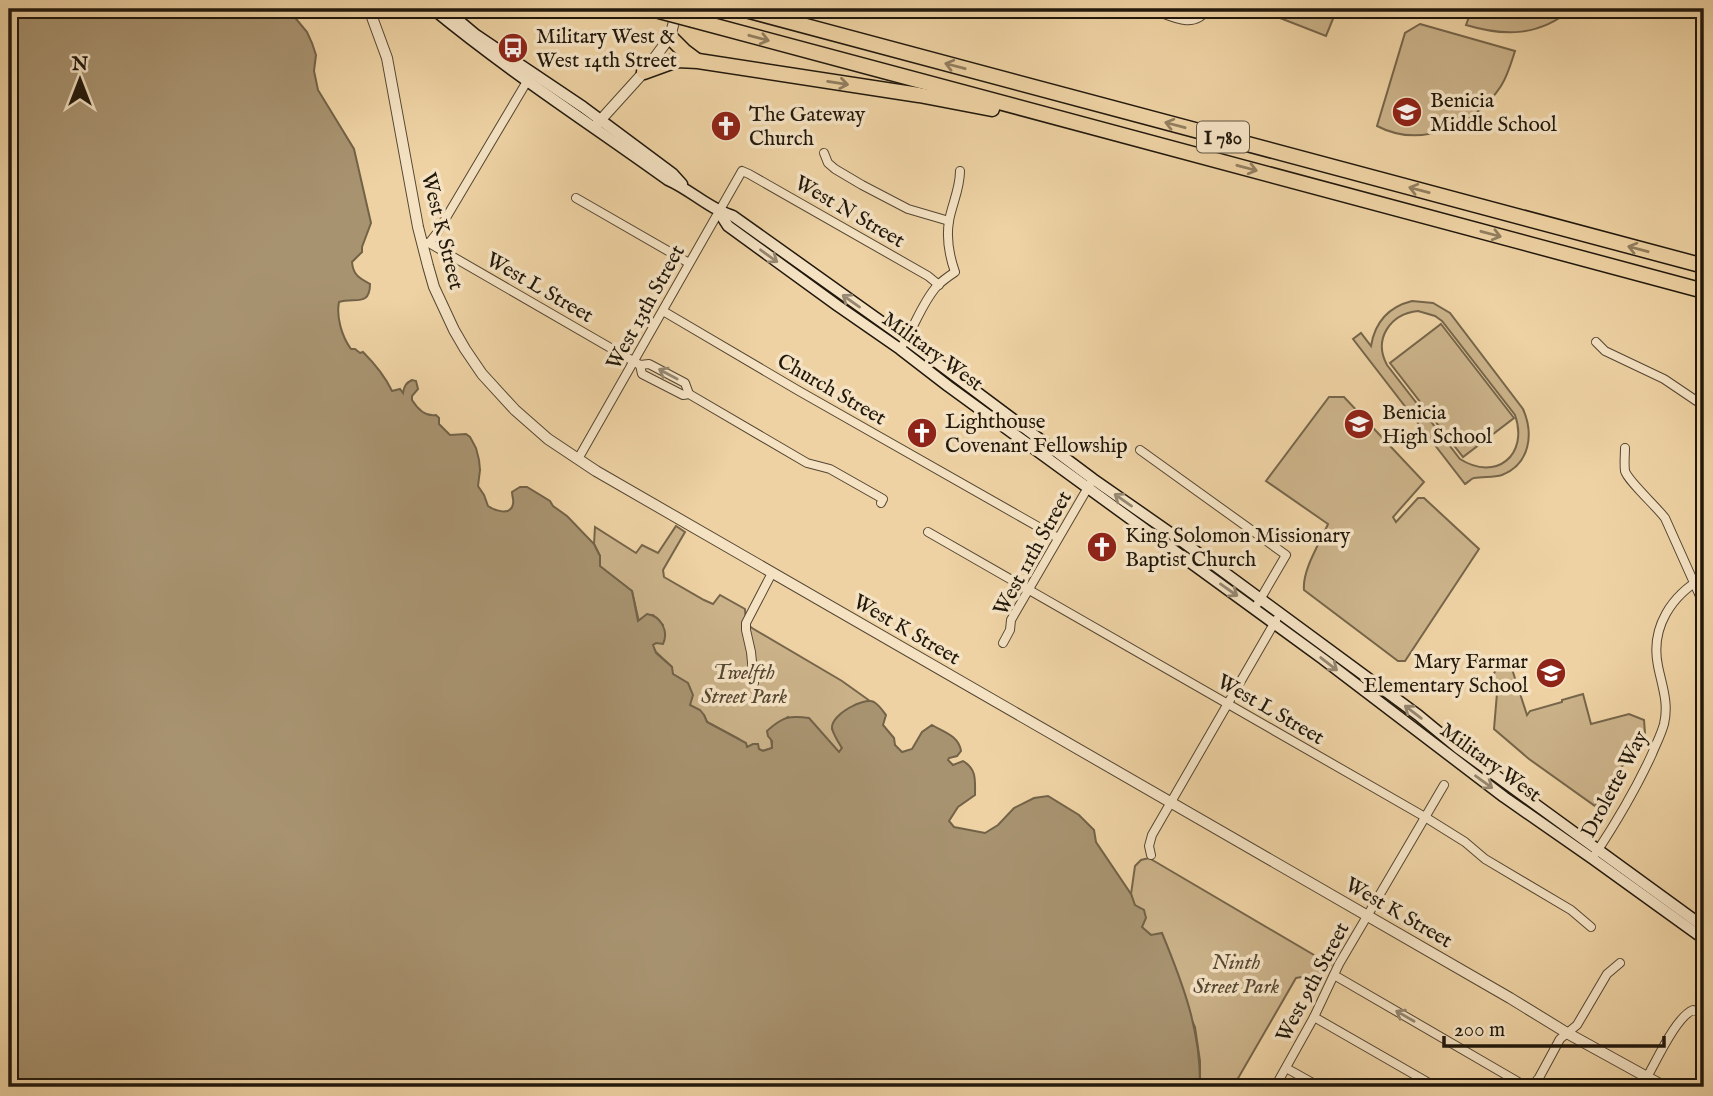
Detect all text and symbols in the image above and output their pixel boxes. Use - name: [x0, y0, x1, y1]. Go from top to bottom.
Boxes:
- place label: Military West & West 14th Street: [536, 24, 677, 75]
- bus stop icon: Military West & West 14th Street: [496, 31, 530, 65]
- one-way arrow: [748, 33, 770, 46]
- north arrow: [46, 46, 116, 116]
- text: N: [71, 53, 89, 77]
- one-way arrow: [945, 59, 967, 72]
- one-way arrow: [826, 77, 849, 90]
- place label: Benicia Middle School: [1430, 88, 1557, 139]
- school or university icon: Benicia Middle School: [1390, 95, 1424, 129]
- place label: The Gateway Church: [749, 102, 866, 153]
- church icon: The Gateway Church: [709, 109, 743, 143]
- one-way arrow: [1164, 117, 1186, 130]
- road number: I 780: [1197, 122, 1249, 153]
- one-way arrow: [1236, 163, 1258, 176]
- street label: West K Street: [414, 170, 469, 293]
- street label: West N Street: [789, 170, 909, 255]
- one-way arrow: [1408, 182, 1430, 195]
- one-way arrow: [1480, 228, 1502, 241]
- street label: West 13th Street: [601, 241, 692, 375]
- one-way arrow: [1628, 241, 1650, 254]
- street label: West L Street: [481, 247, 598, 330]
- one-way arrow: [759, 249, 778, 264]
- one-way arrow: [842, 294, 861, 308]
- street label: Military West: [876, 306, 988, 398]
- street label: Church Street: [772, 348, 891, 432]
- one-way arrow: [658, 367, 679, 380]
- place label: Benicia High School: [1382, 400, 1492, 451]
- school or university icon: Benicia High School: [1342, 407, 1376, 441]
- place label: Lighthouse Covenant Fellowship: [945, 409, 1128, 460]
- church icon: Lighthouse Covenant Fellowship: [905, 416, 939, 450]
- street label: West 11th Street: [988, 487, 1079, 621]
- one-way arrow: [1114, 493, 1133, 507]
- place label: King Solomon Missionary Baptist Church: [1125, 523, 1351, 574]
- church icon: King Solomon Missionary Baptist Church: [1085, 530, 1119, 564]
- one-way arrow: [1219, 583, 1238, 597]
- street label: West K Street: [848, 589, 965, 672]
- place label: Mary Farmar Elementary School: [1363, 649, 1528, 700]
- one-way arrow: [1319, 656, 1338, 671]
- school or university icon: Mary Farmar Elementary School: [1534, 656, 1568, 690]
- park label: Twelfth Street Park: [701, 660, 788, 711]
- street label: West L Street: [1212, 669, 1329, 752]
- one-way arrow: [1404, 705, 1423, 719]
- street label: Military West: [1434, 717, 1546, 809]
- street label: Drolette Way: [1576, 726, 1655, 843]
- one-way arrow: [1474, 775, 1493, 790]
- street label: West K Street: [1340, 872, 1457, 955]
- street label: West 9th Street: [1270, 918, 1356, 1047]
- park label: Ninth Street Park: [1193, 950, 1280, 1001]
- scale bar: [1444, 1005, 1664, 1049]
- one-way arrow: [1395, 1009, 1416, 1022]
- text: 200 m: [1454, 1017, 1505, 1044]

